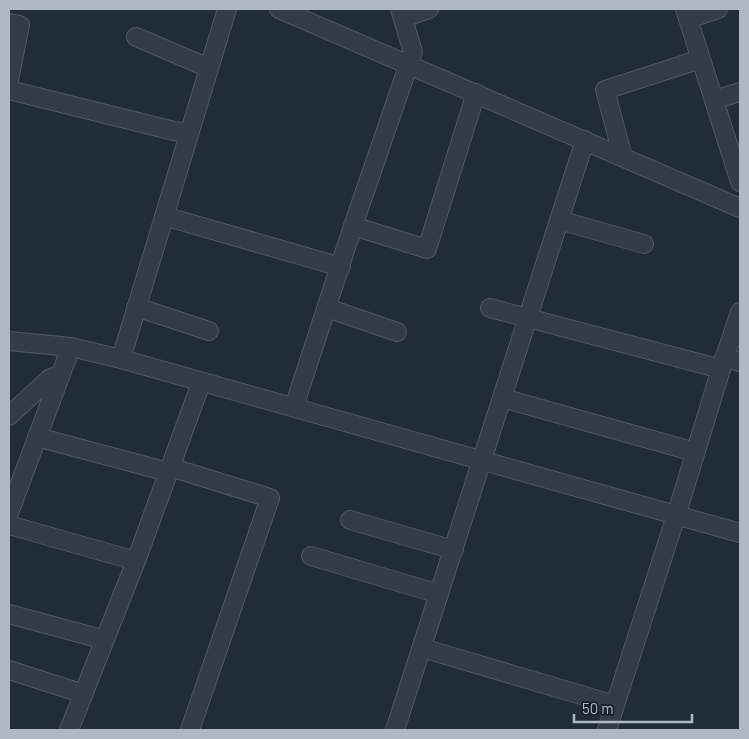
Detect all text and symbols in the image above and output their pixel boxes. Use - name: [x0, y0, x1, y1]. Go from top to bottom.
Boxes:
- scale bar: [574, 692, 692, 724]
- text: 50 m: [582, 699, 614, 717]

